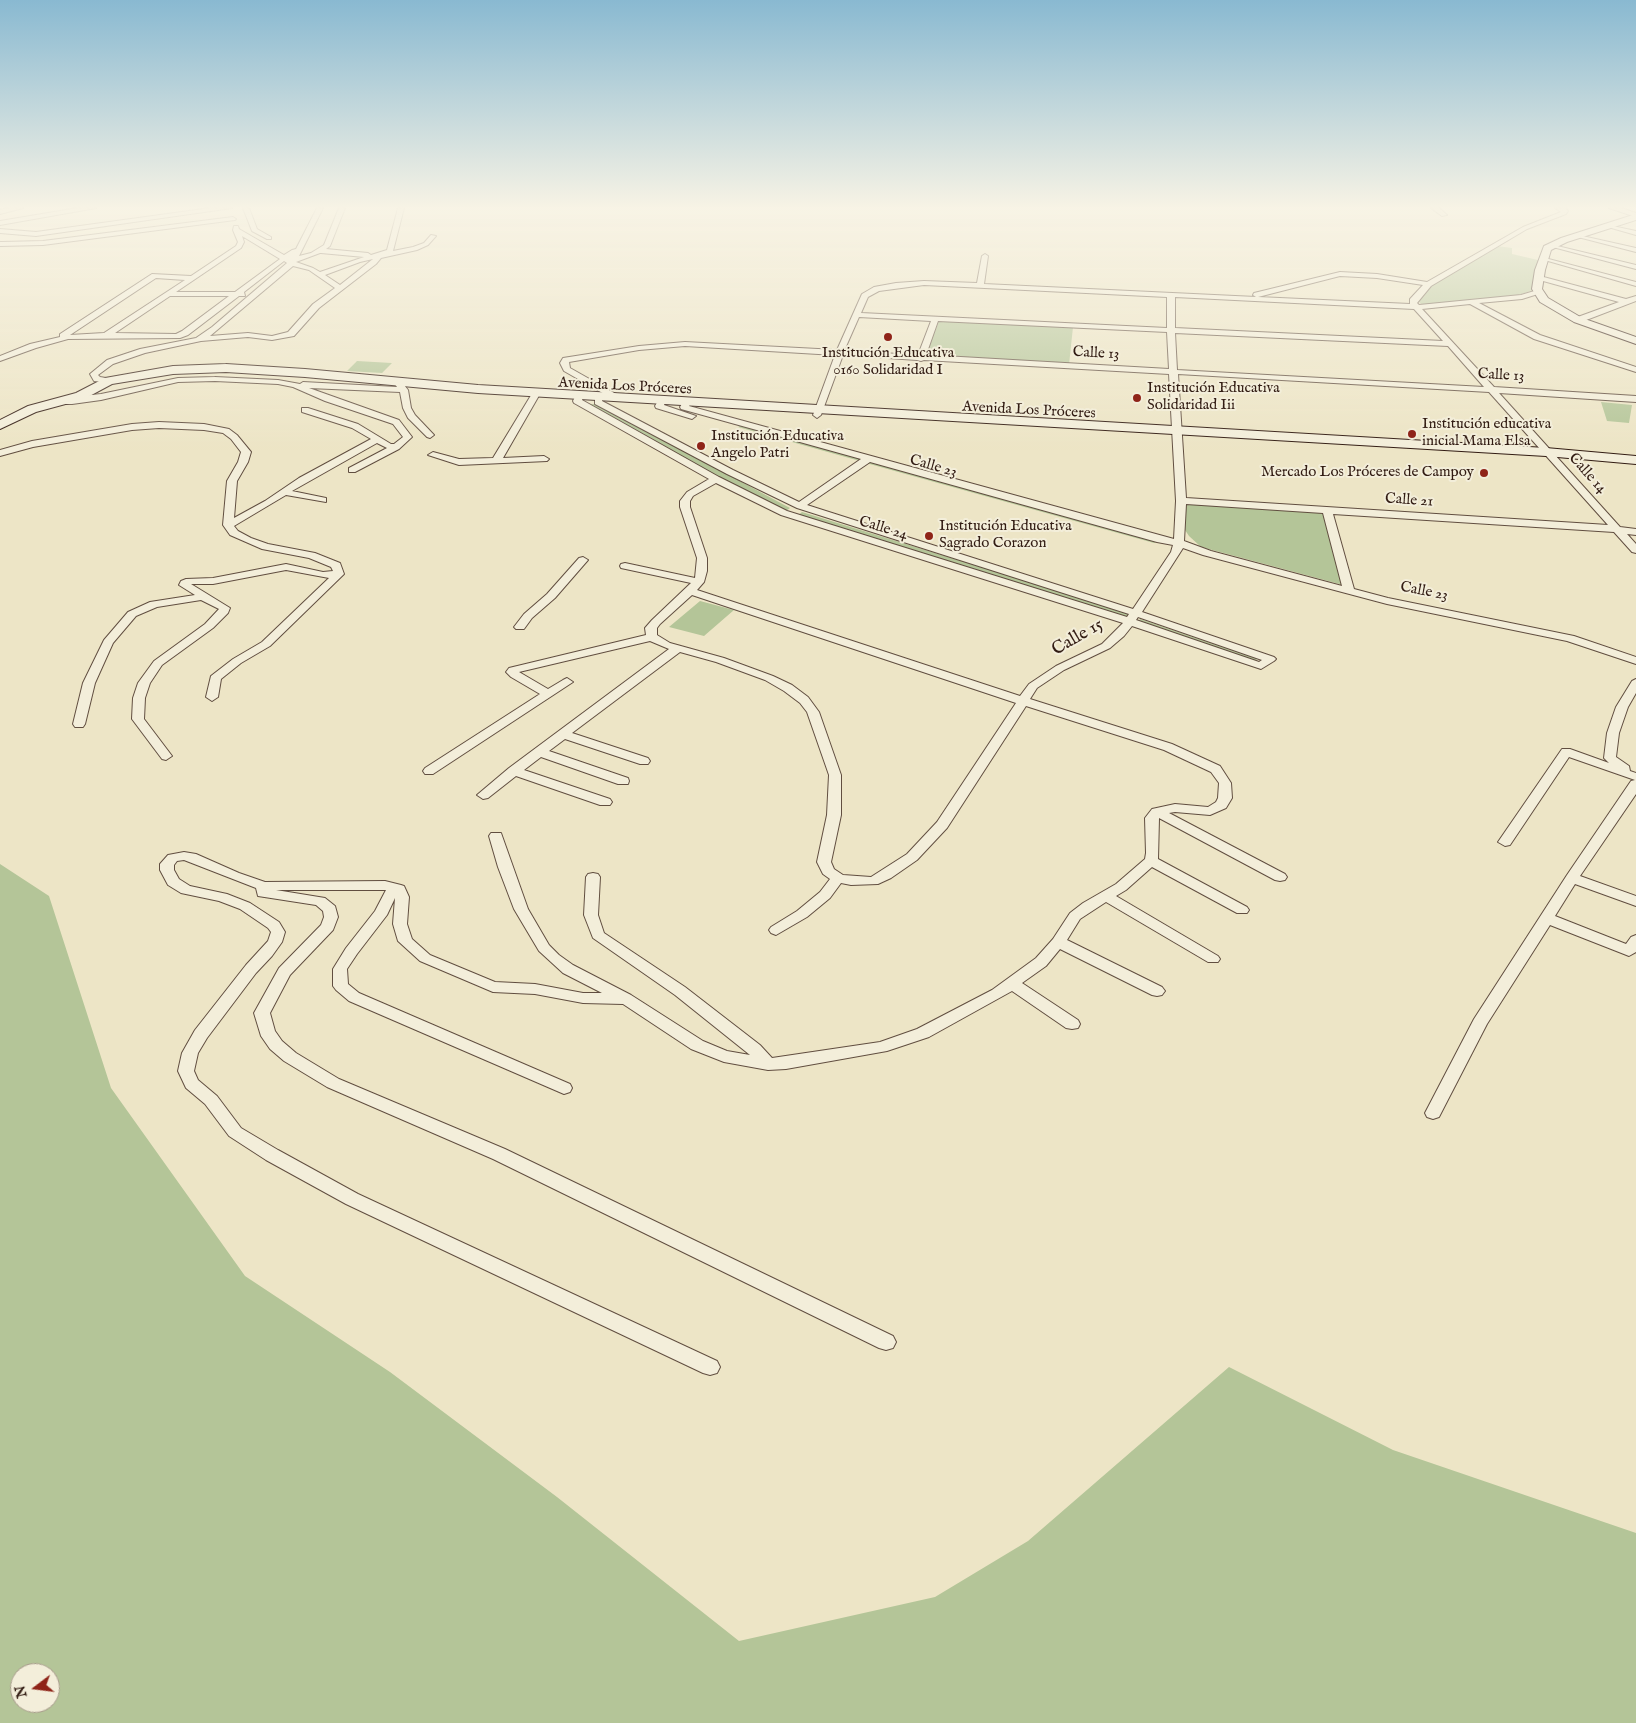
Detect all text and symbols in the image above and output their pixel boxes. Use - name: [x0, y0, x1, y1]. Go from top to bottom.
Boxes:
- marker: Institución Educativa 0160 Solidaridad I: [882, 331, 894, 343]
- street label: Calle 13: [1072, 344, 1120, 364]
- place label: Institución Educativa 0160 Solidaridad I: [822, 345, 954, 380]
- street label: Calle 13: [1477, 366, 1525, 386]
- street label: Avenida Los Próceres: [558, 375, 692, 399]
- place label: Institución Educativa Solidaridad Iii: [1147, 380, 1280, 415]
- marker: Institución Educativa Solidaridad Iii: [1131, 392, 1143, 404]
- street label: Avenida Los Próceres: [962, 399, 1096, 423]
- place label: Institución educativa inicial Mama Elsa: [1422, 416, 1551, 451]
- place label: Institución Educativa Angelo Patri: [711, 428, 844, 463]
- marker: Institución educativa inicial Mama Elsa: [1406, 428, 1418, 440]
- marker: Institución Educativa Angelo Patri: [695, 440, 707, 452]
- street label: Calle 14: [1564, 450, 1610, 498]
- street label: Calle 23: [907, 452, 959, 482]
- place label: Mercado Los Próceres de Campoy: [1261, 464, 1474, 482]
- marker: Mercado Los Próceres de Campoy: [1478, 467, 1490, 479]
- street label: Calle 21: [1384, 490, 1434, 512]
- street label: Calle 24: [857, 513, 909, 545]
- place label: Institución Educativa Sagrado Corazon: [939, 518, 1072, 553]
- marker: Institución Educativa Sagrado Corazon: [923, 530, 935, 542]
- street label: Calle 23: [1399, 579, 1449, 605]
- street label: Calle 15: [1048, 615, 1108, 661]
- north arrow: [10, 1663, 60, 1713]
- text: N: [11, 1683, 32, 1700]

